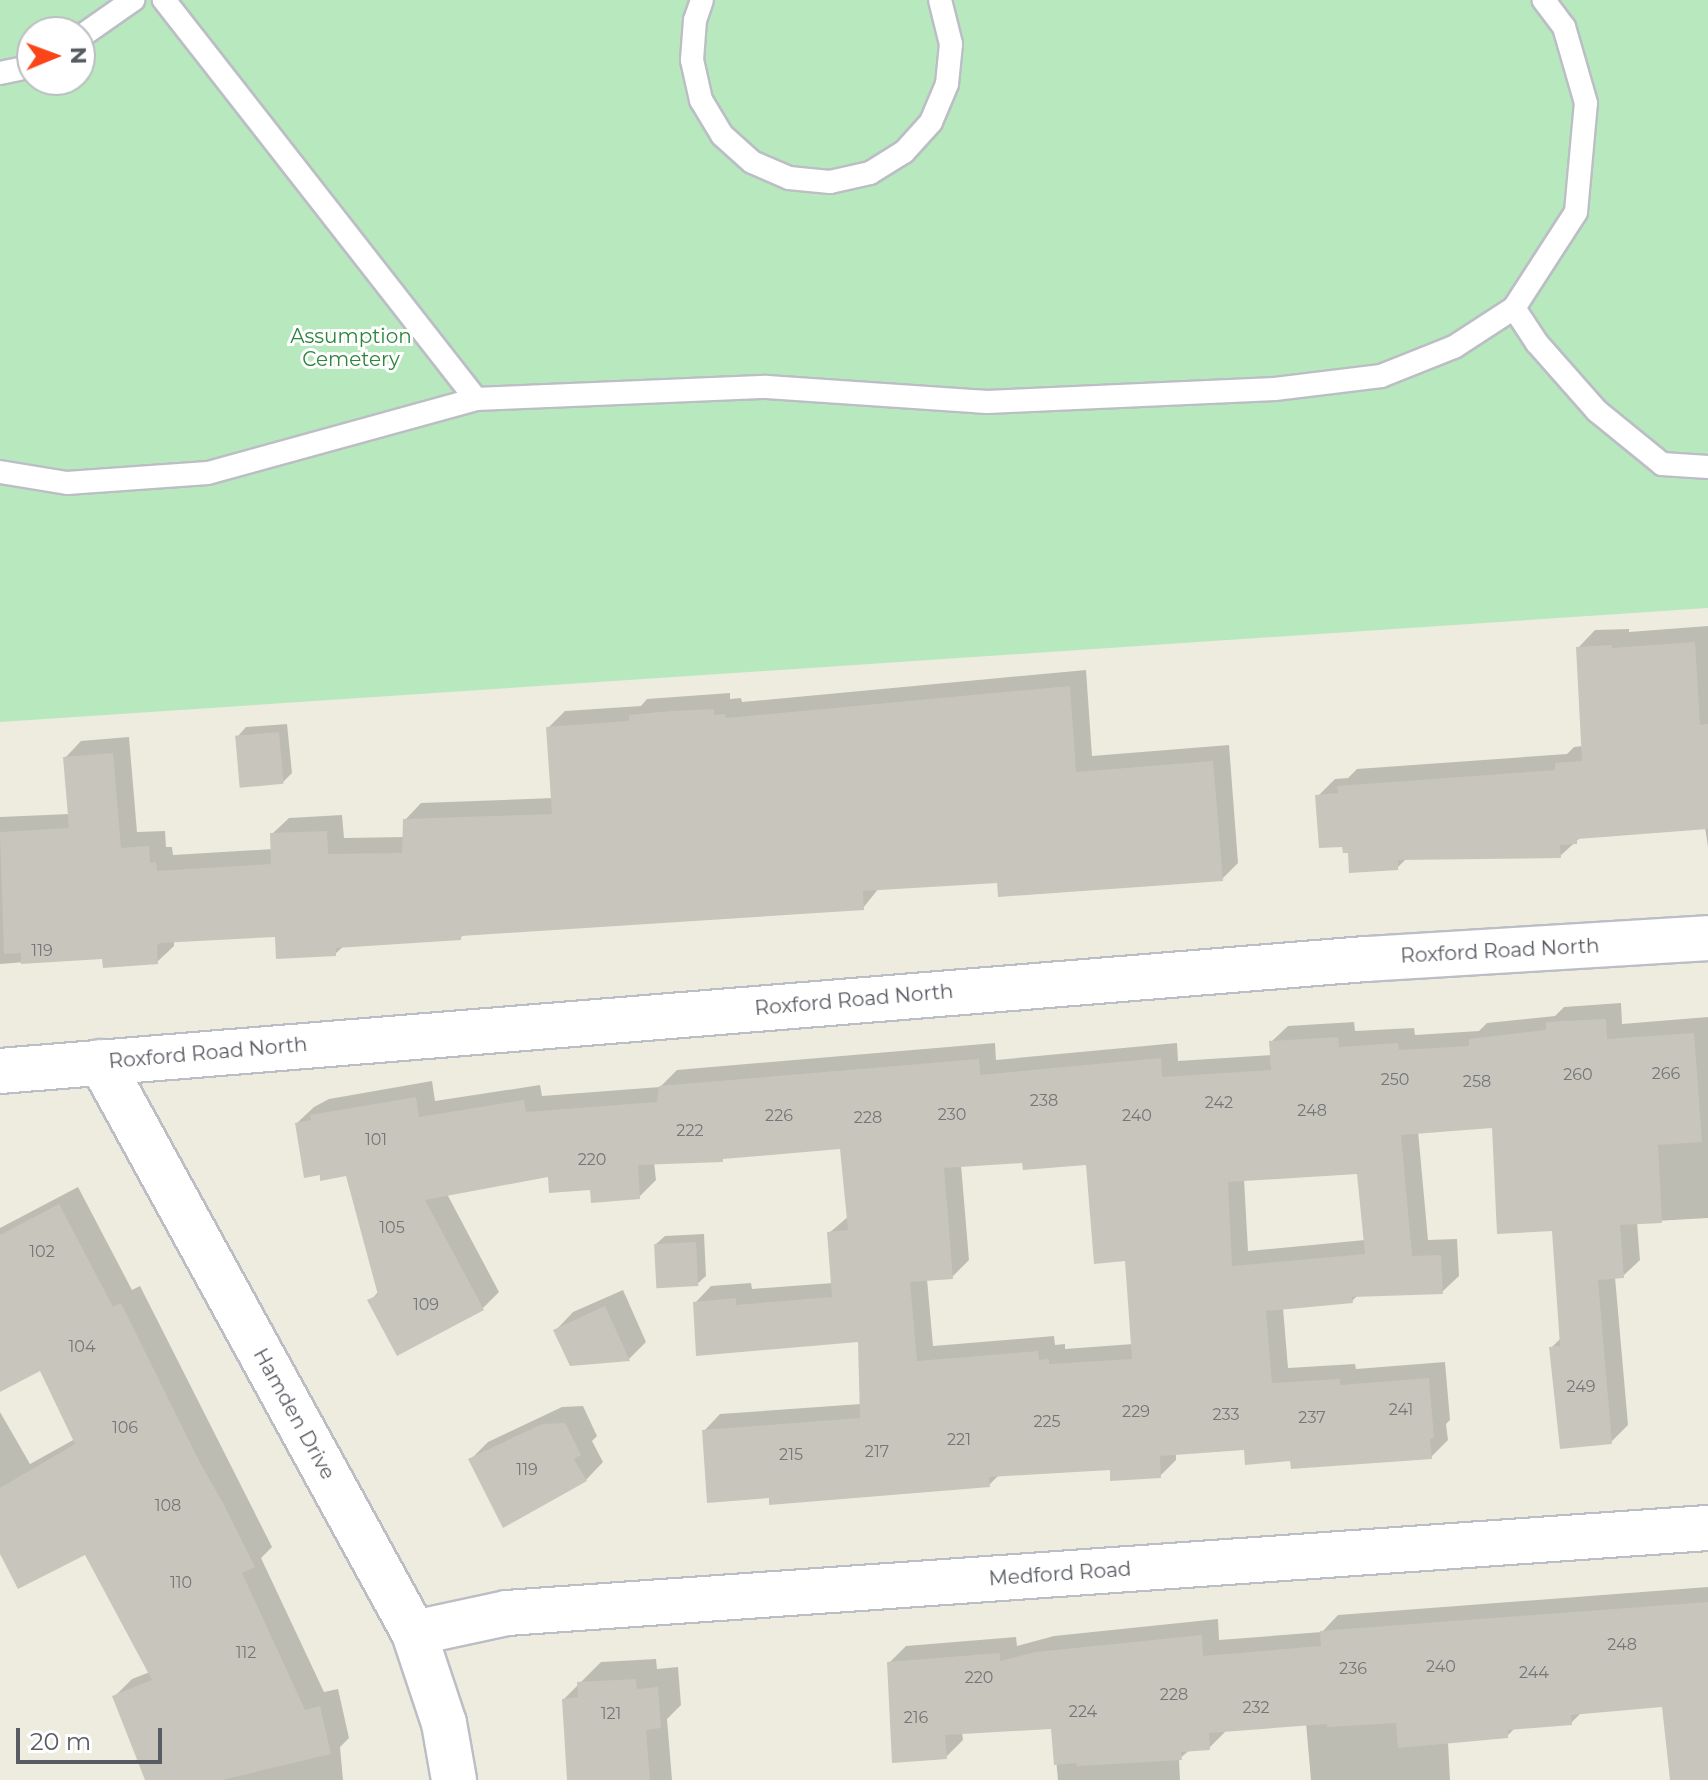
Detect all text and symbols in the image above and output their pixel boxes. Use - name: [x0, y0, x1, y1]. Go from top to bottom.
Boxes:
- north arrow: [16, 16, 96, 96]
- text: N: [65, 46, 92, 65]
- park label: Assumption Cemetery: [290, 325, 412, 372]
- street label: Roxford Road North: [1400, 934, 1600, 968]
- house number: 119: [31, 941, 53, 961]
- street label: Roxford Road North: [754, 979, 954, 1021]
- street label: Roxford Road North: [108, 1032, 308, 1074]
- house number: 266: [1652, 1064, 1680, 1084]
- house number: 260: [1563, 1065, 1593, 1085]
- house number: 250: [1381, 1070, 1409, 1090]
- house number: 258: [1463, 1072, 1491, 1092]
- house number: 238: [1030, 1091, 1058, 1111]
- house number: 242: [1205, 1093, 1233, 1113]
- house number: 248: [1297, 1101, 1327, 1121]
- house number: 230: [938, 1105, 966, 1125]
- house number: 226: [765, 1106, 793, 1126]
- house number: 240: [1122, 1106, 1152, 1126]
- house number: 228: [854, 1108, 882, 1128]
- house number: 222: [676, 1121, 704, 1141]
- house number: 101: [365, 1130, 387, 1150]
- house number: 220: [578, 1150, 606, 1170]
- house number: 105: [379, 1218, 405, 1238]
- house number: 102: [29, 1242, 55, 1262]
- house number: 109: [413, 1295, 439, 1315]
- house number: 104: [69, 1337, 95, 1357]
- street label: Hamden Drive: [248, 1344, 340, 1484]
- house number: 249: [1567, 1377, 1595, 1397]
- house number: 241: [1389, 1400, 1413, 1420]
- house number: 229: [1122, 1402, 1150, 1422]
- house number: 233: [1212, 1405, 1240, 1425]
- house number: 237: [1298, 1408, 1326, 1428]
- house number: 225: [1033, 1412, 1061, 1432]
- house number: 106: [112, 1418, 138, 1438]
- house number: 221: [947, 1430, 971, 1450]
- house number: 217: [865, 1442, 889, 1462]
- house number: 215: [779, 1445, 803, 1465]
- house number: 119: [516, 1460, 538, 1480]
- house number: 108: [155, 1496, 181, 1516]
- street label: Medford Road: [988, 1557, 1132, 1591]
- house number: 110: [170, 1573, 192, 1593]
- house number: 248: [1607, 1635, 1637, 1655]
- house number: 112: [236, 1643, 256, 1663]
- house number: 240: [1426, 1657, 1456, 1677]
- house number: 236: [1339, 1659, 1367, 1679]
- house number: 244: [1519, 1663, 1549, 1683]
- house number: 220: [965, 1668, 993, 1688]
- house number: 228: [1160, 1685, 1188, 1705]
- house number: 232: [1242, 1698, 1270, 1718]
- house number: 224: [1069, 1702, 1097, 1722]
- house number: 121: [601, 1704, 621, 1724]
- house number: 216: [904, 1708, 928, 1728]
- scale bar: [20, 1712, 166, 1762]
- text: 20 m: [30, 1727, 91, 1756]

